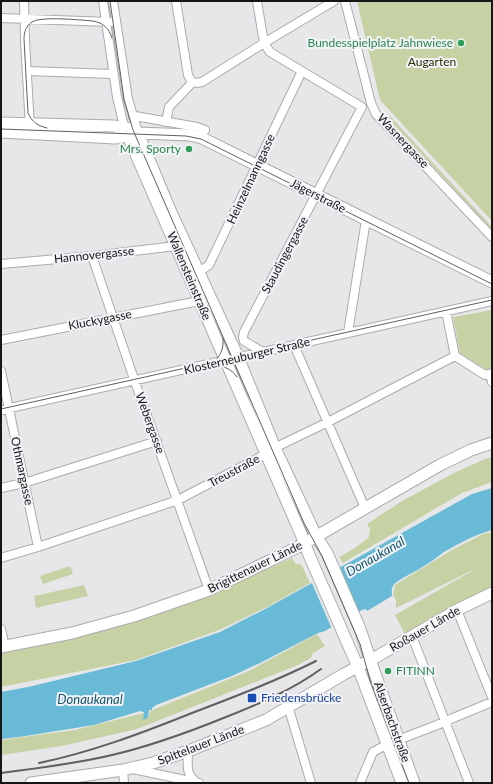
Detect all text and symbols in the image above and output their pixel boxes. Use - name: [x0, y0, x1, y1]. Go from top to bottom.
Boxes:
- place label: Bundesspielplatz Jahnwiese: [308, 35, 453, 50]
- marker: Bundesspielplatz Jahnwiese: [456, 38, 466, 48]
- park label: Augarten: [408, 54, 456, 69]
- street label: Wasnergasse: [374, 110, 432, 171]
- street label: Heinzelmanngasse: [223, 131, 278, 226]
- place label: Mrs. Sporty: [120, 141, 182, 156]
- marker: Mrs. Sporty: [184, 144, 194, 154]
- street label: Jägerstraße: [288, 175, 349, 216]
- street label: Staudingergasse: [258, 214, 311, 296]
- street label: Wallensteinstraße: [164, 229, 215, 322]
- street label: Hannovergasse: [53, 243, 135, 266]
- street label: Kluckygasse: [67, 306, 133, 333]
- street label: Klosterneuburger Straße: [182, 334, 311, 377]
- street label: Webergasse: [132, 390, 169, 456]
- street label: Othmargasse: [8, 435, 37, 506]
- street label: Treustraße: [206, 451, 262, 490]
- water label: Donaukanal: [343, 533, 407, 579]
- street label: Brigittenauer Lände: [205, 537, 304, 596]
- street label: Roßauer Lände: [387, 602, 463, 655]
- place label: FITINN: [396, 663, 435, 678]
- marker: FITINN: [383, 666, 393, 676]
- street label: Alserbachstraße: [371, 679, 414, 764]
- place label: Friedensbrücke: [261, 690, 341, 705]
- water label: Donaukanal: [57, 691, 123, 707]
- marker: Friedensbrücke: [246, 692, 258, 704]
- street label: Spittelauer Lände: [155, 721, 246, 768]

